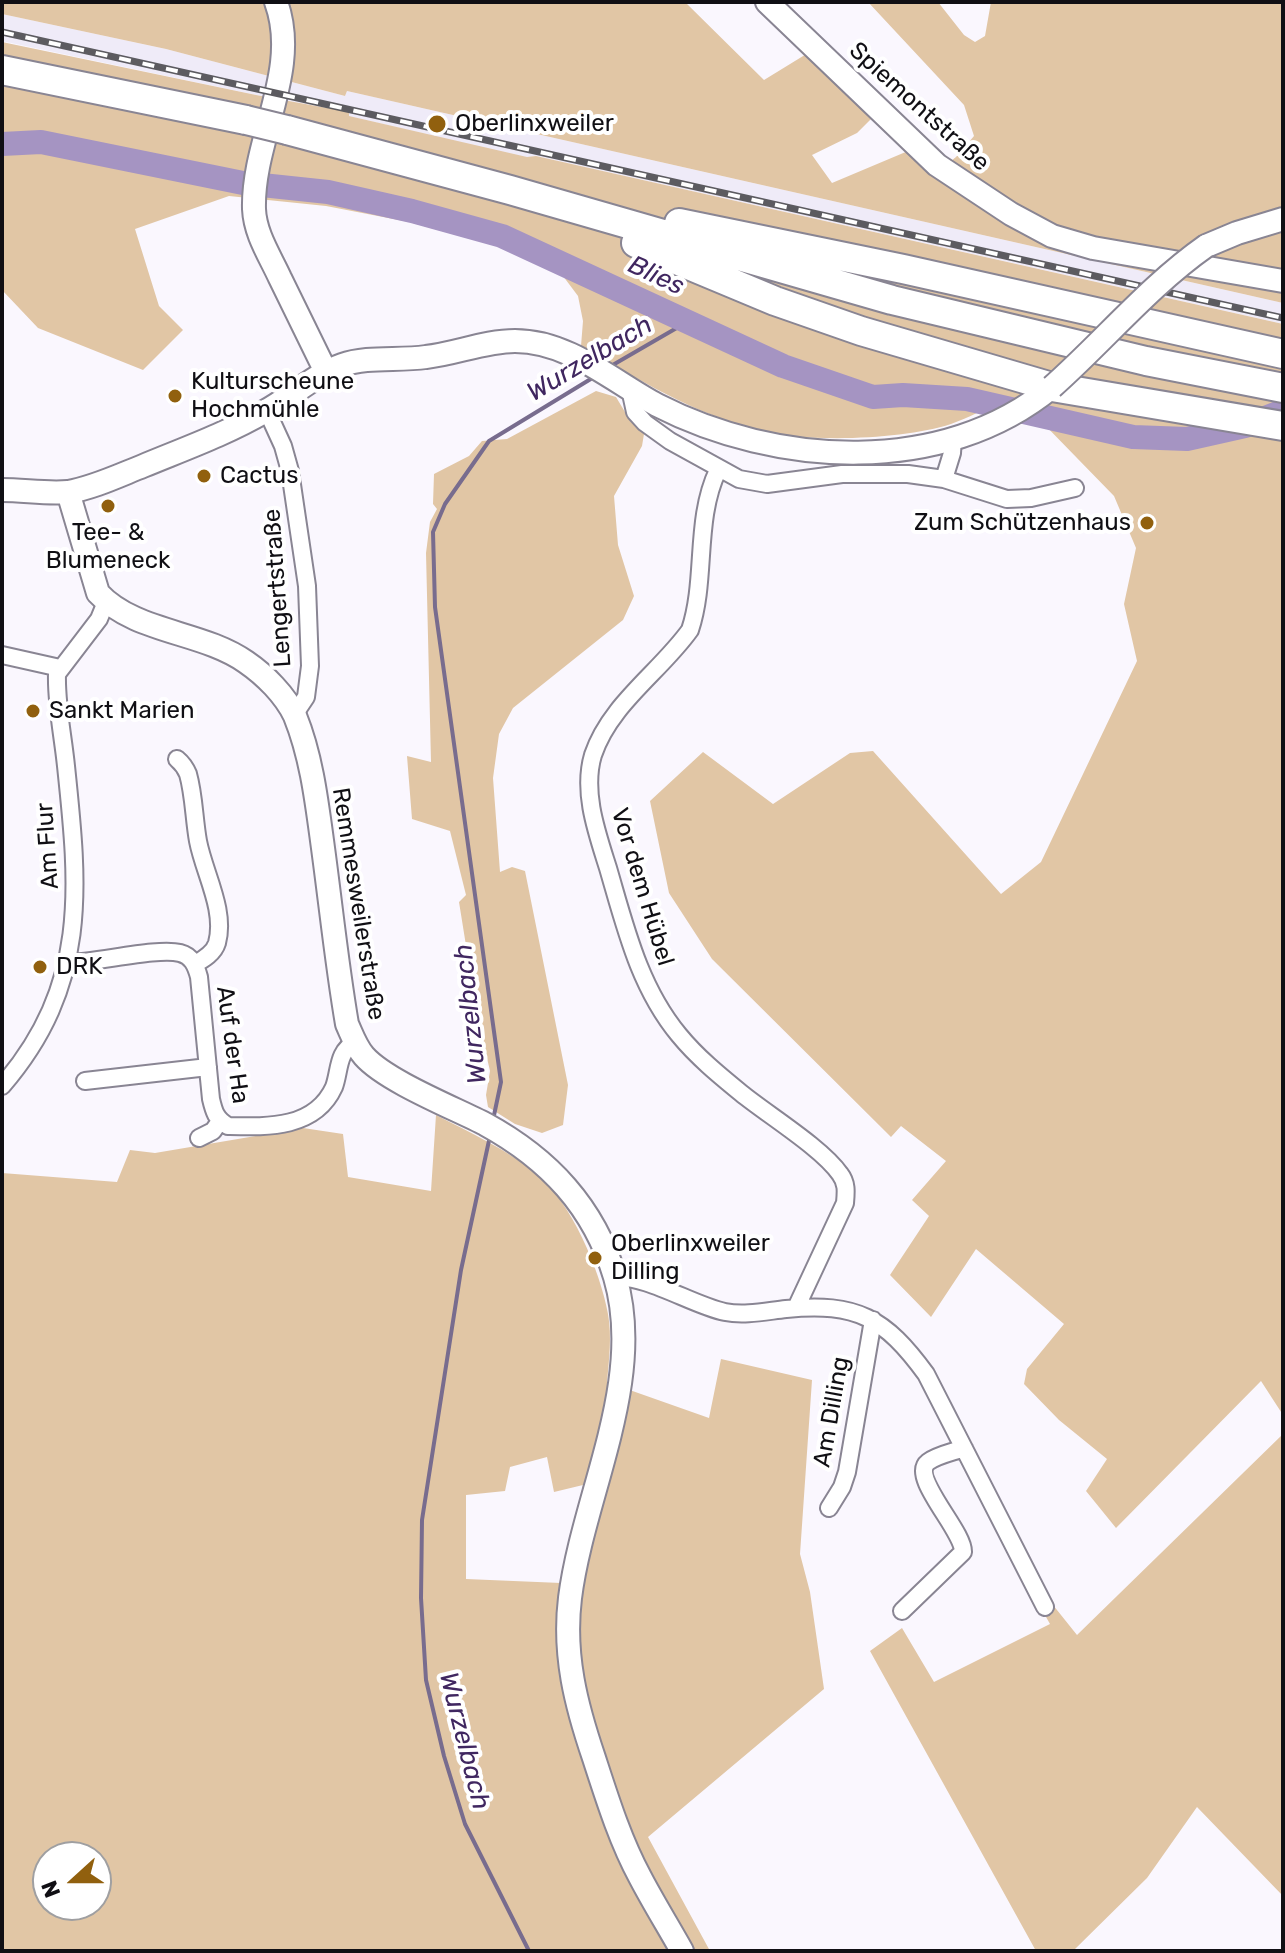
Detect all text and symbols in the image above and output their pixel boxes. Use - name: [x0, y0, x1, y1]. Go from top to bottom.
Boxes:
- street label: Spiemontstraße: [843, 37, 995, 177]
- place label: Oberlinxweiler: [455, 110, 614, 138]
- marker: Oberlinxweiler: [426, 113, 448, 135]
- water label: Blies: [623, 250, 689, 302]
- water label: Wurzelbach: [522, 309, 658, 409]
- place label: Kulturscheune Hochmühle: [191, 368, 354, 424]
- marker: Kulturscheune Hochmühle: [166, 387, 184, 405]
- place label: Cactus: [220, 462, 299, 490]
- marker: Cactus: [195, 467, 213, 485]
- marker: Tee- & Blumeneck: [99, 497, 117, 515]
- street label: Lengertstraße: [258, 508, 298, 668]
- place label: Zum Schützenhaus: [914, 509, 1131, 537]
- marker: Zum Schützenhaus: [1138, 514, 1156, 532]
- place label: Tee- & Blumeneck: [46, 519, 170, 575]
- place label: Sankt Marien: [49, 697, 195, 725]
- marker: Sankt Marien: [24, 702, 42, 720]
- street label: Remmesweilerstraße: [325, 786, 391, 1022]
- street label: Am Flur: [31, 802, 65, 890]
- street label: Vor dem Hübel: [604, 805, 680, 969]
- water label: Wurzelbach: [448, 942, 494, 1086]
- place label: DRK: [56, 953, 103, 981]
- marker: DRK: [31, 958, 49, 976]
- street label: Auf der Ha: [209, 984, 255, 1106]
- place label: Oberlinxweiler Dilling: [611, 1230, 770, 1286]
- marker: Oberlinxweiler Dilling: [586, 1249, 604, 1267]
- street label: Am Dilling: [808, 1354, 856, 1470]
- water label: Wurzelbach: [432, 1669, 496, 1813]
- north arrow: [32, 1841, 112, 1921]
- text: N: [36, 1877, 66, 1901]

